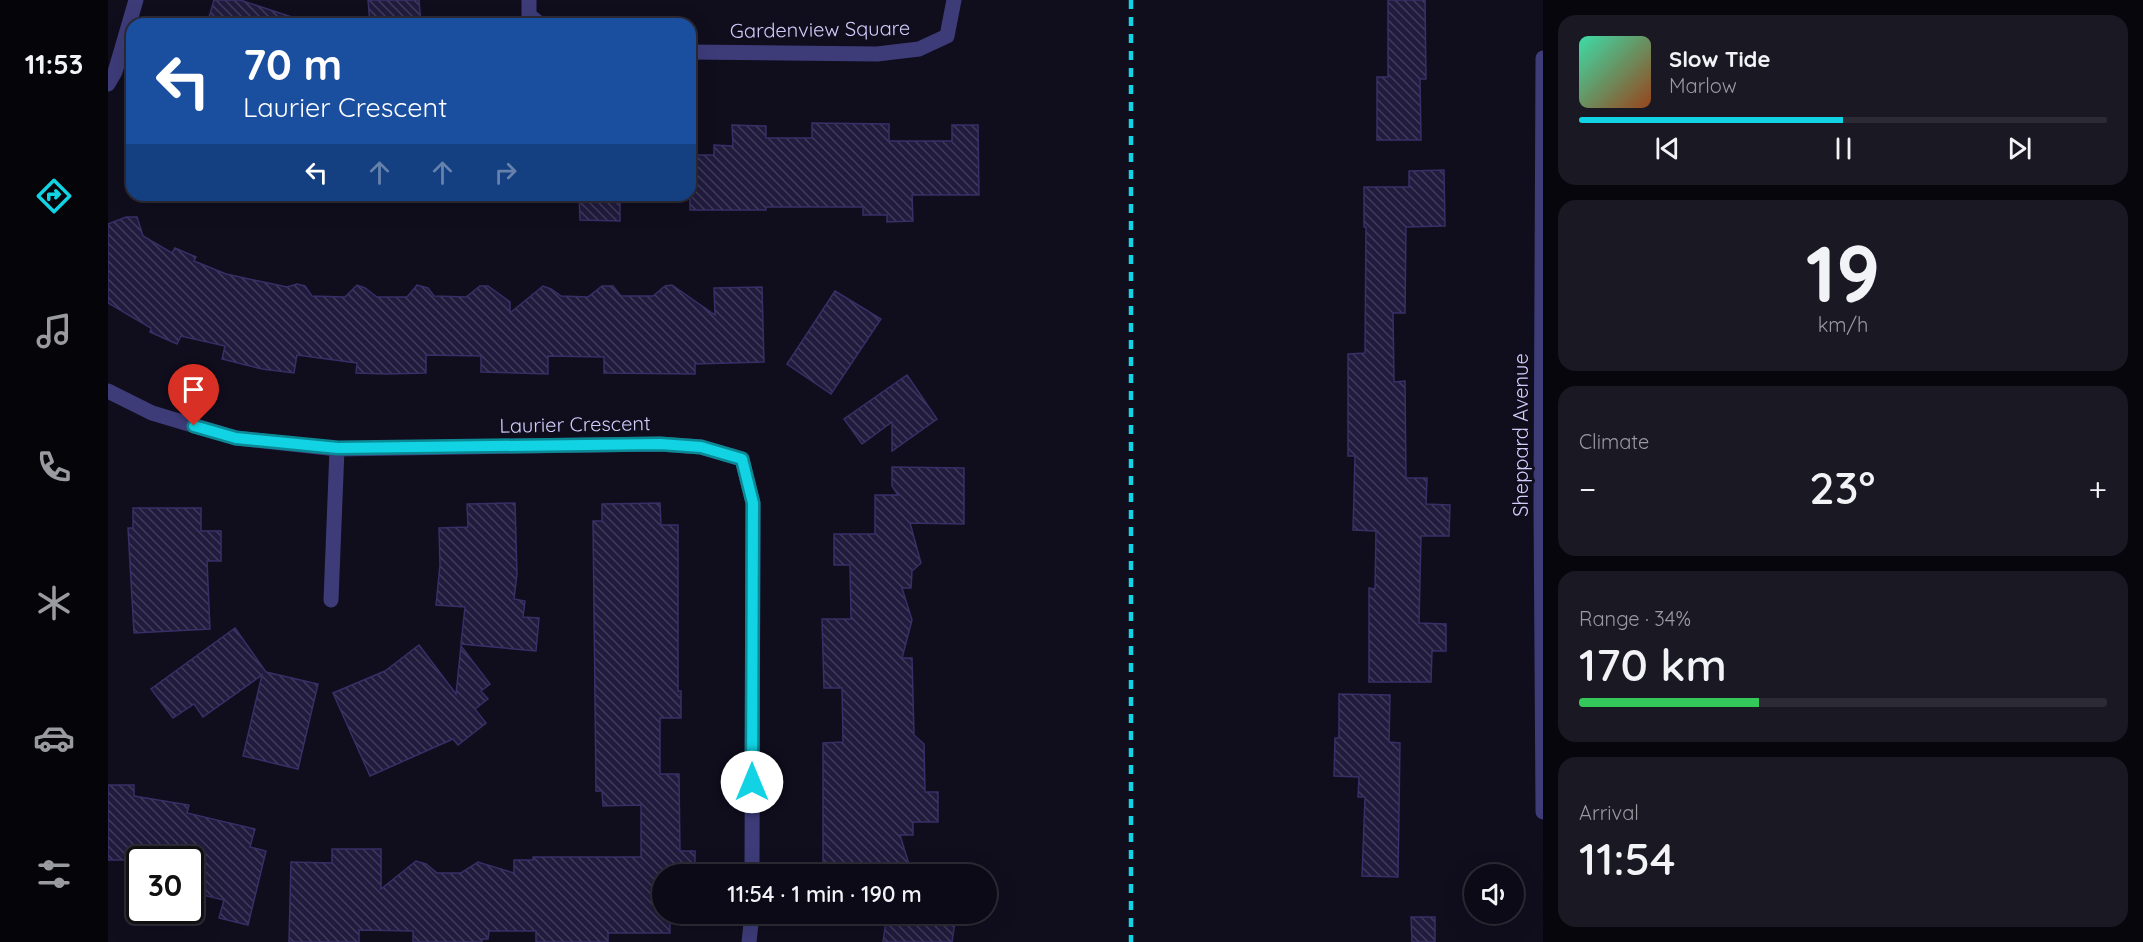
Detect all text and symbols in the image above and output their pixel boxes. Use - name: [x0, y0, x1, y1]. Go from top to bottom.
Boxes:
- street label: Gardenview Square: [730, 15, 910, 43]
- text: 70 m: [243, 38, 342, 91]
- icon: left: [144, 42, 222, 120]
- text: Slow Tide: [1669, 45, 1770, 73]
- text: 11:53: [25, 47, 83, 81]
- text: Marlow: [1669, 73, 1737, 98]
- text: Laurier Crescent: [243, 90, 447, 124]
- icon: previous: [1651, 132, 1684, 165]
- icon: pause: [1827, 132, 1860, 165]
- icon: next: [2003, 132, 2036, 165]
- icon: left: [300, 156, 333, 189]
- icon: ahead: [363, 156, 396, 189]
- icon: ahead: [426, 156, 459, 189]
- icon: right: [489, 156, 522, 189]
- icon: directions: [33, 175, 75, 217]
- text: 19: [1806, 224, 1880, 322]
- icon: music: [33, 310, 75, 352]
- text: km/h: [1818, 312, 1868, 337]
- street label: Sheppard Avenue: [1508, 353, 1533, 517]
- pin: [168, 364, 219, 426]
- icon: arrive: [177, 373, 210, 406]
- street label: Laurier Crescent: [499, 410, 651, 438]
- text: Climate: [1579, 429, 1649, 454]
- icon: phone: [33, 446, 75, 488]
- text: 23°: [1809, 459, 1875, 515]
- text: −: [1579, 468, 1596, 509]
- text: +: [2088, 468, 2107, 509]
- icon: climate: [33, 582, 75, 624]
- text: Range · 34%: [1579, 606, 1691, 631]
- text: 170 km: [1579, 636, 1727, 692]
- icon: car: [33, 717, 75, 759]
- position arrow: [720, 750, 784, 814]
- text: Arrival: [1579, 800, 1639, 825]
- text: 11:54: [1579, 830, 1675, 886]
- speed limit sign: 30: [126, 846, 204, 924]
- icon: filters: [33, 853, 75, 895]
- map controls: [1464, 864, 1524, 924]
- button: sound: [1464, 864, 1524, 924]
- text: 11:54 · 1 min · 190 m: [727, 880, 922, 908]

